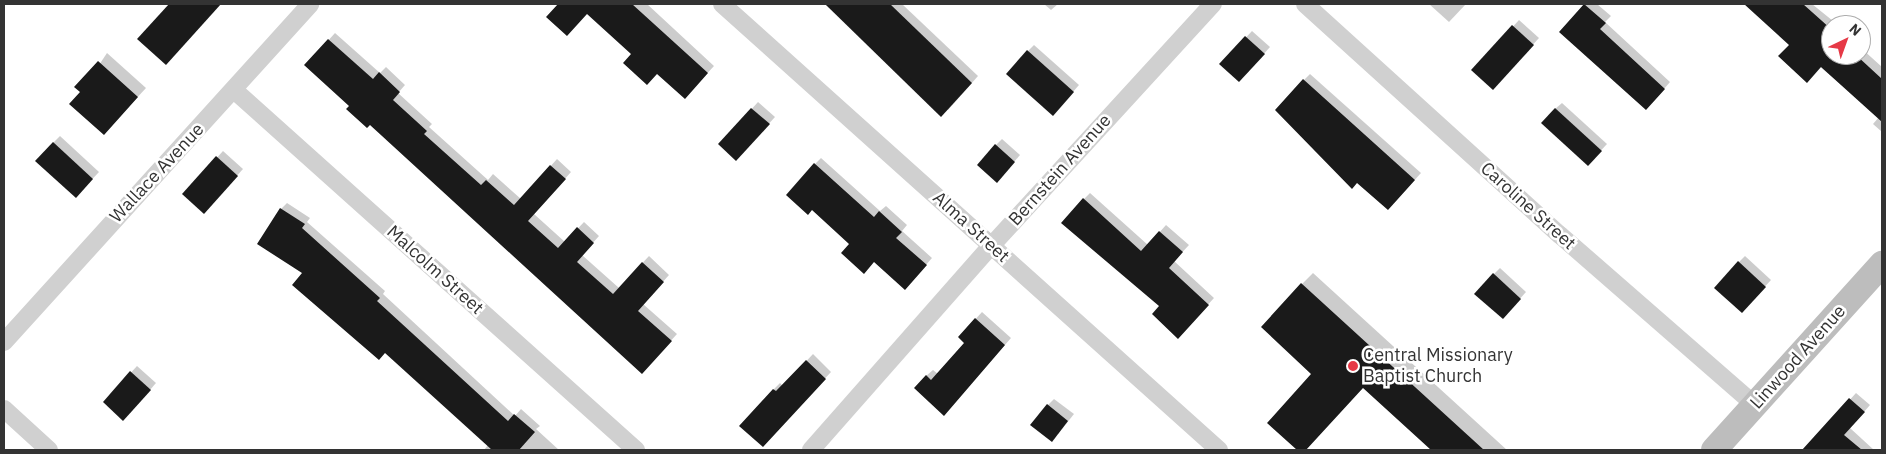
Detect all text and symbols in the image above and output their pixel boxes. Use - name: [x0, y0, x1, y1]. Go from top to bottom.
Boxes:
- north arrow: [1821, 15, 1871, 65]
- text: N: [1846, 20, 1865, 40]
- street label: Bernstein Avenue: [1004, 110, 1116, 230]
- street label: Wallace Avenue: [105, 119, 209, 227]
- street label: Caroline Street: [1476, 158, 1580, 254]
- street label: Alma Street: [928, 187, 1014, 267]
- street label: Malcolm Street: [382, 221, 488, 319]
- street label: Linwood Avenue: [1746, 301, 1850, 413]
- place label: Central Missionary Baptist Church: [1363, 345, 1513, 388]
- marker: Central Missionary Baptist Church: [1347, 360, 1359, 372]

